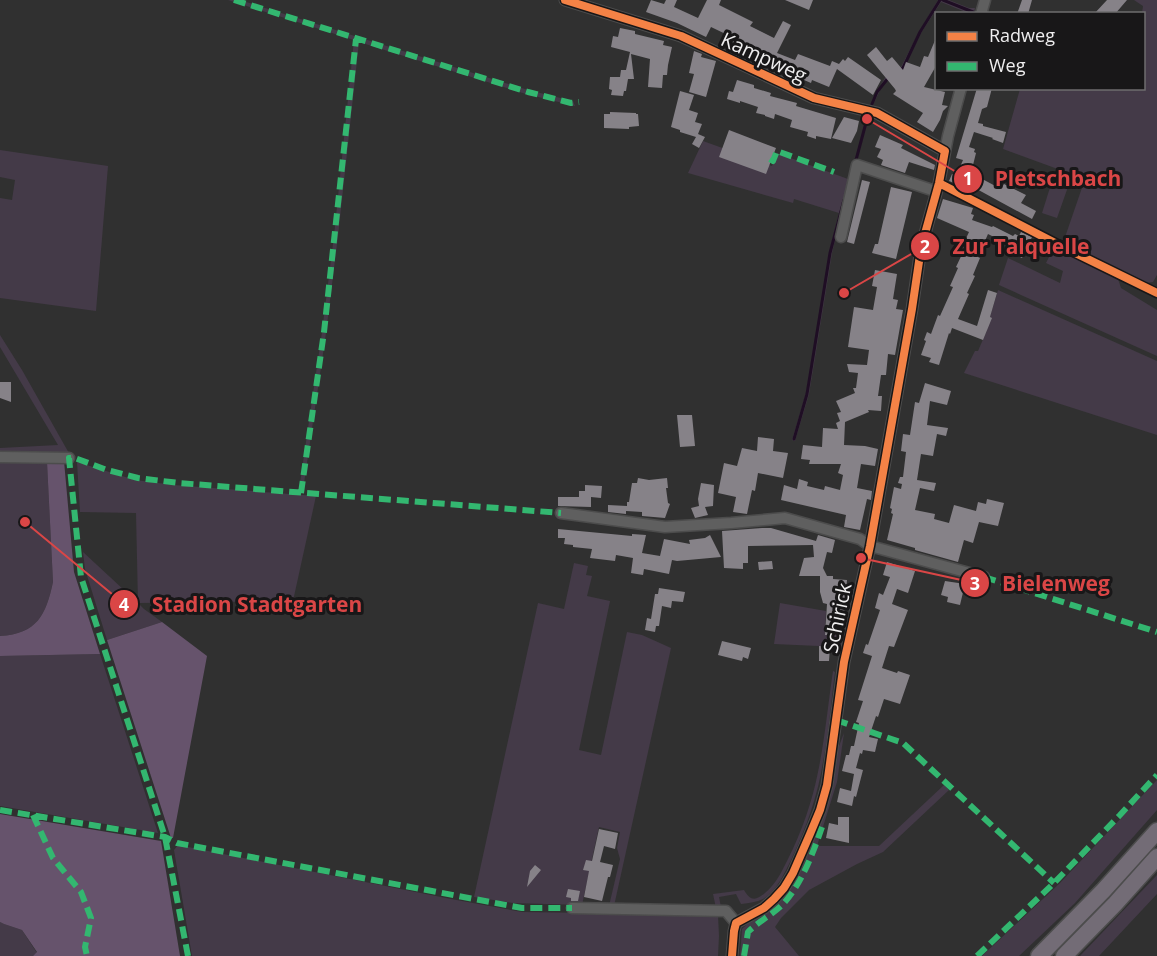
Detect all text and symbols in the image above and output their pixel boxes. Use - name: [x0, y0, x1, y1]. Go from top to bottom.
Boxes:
- legend: [935, 12, 1145, 90]
- text: Radweg: [989, 23, 1055, 47]
- street label: Kampweg: [717, 25, 811, 89]
- text: Weg: [989, 53, 1026, 77]
- callout: Pletschbach: [953, 159, 1133, 198]
- text: Pletschbach: [995, 164, 1121, 192]
- text: 1: [963, 166, 973, 190]
- callout: Zur Talquelle: [910, 227, 1101, 266]
- text: Zur Talquelle: [953, 232, 1089, 260]
- text: 2: [920, 234, 930, 258]
- callout: Bielenweg: [960, 564, 1122, 603]
- text: Bielenweg: [1002, 569, 1110, 597]
- text: 3: [970, 571, 980, 595]
- street label: Schirick: [816, 580, 858, 656]
- callout: Stadion Stadtgarten: [109, 585, 374, 624]
- text: Stadion Stadtgarten: [152, 590, 362, 618]
- text: 4: [119, 592, 129, 616]

